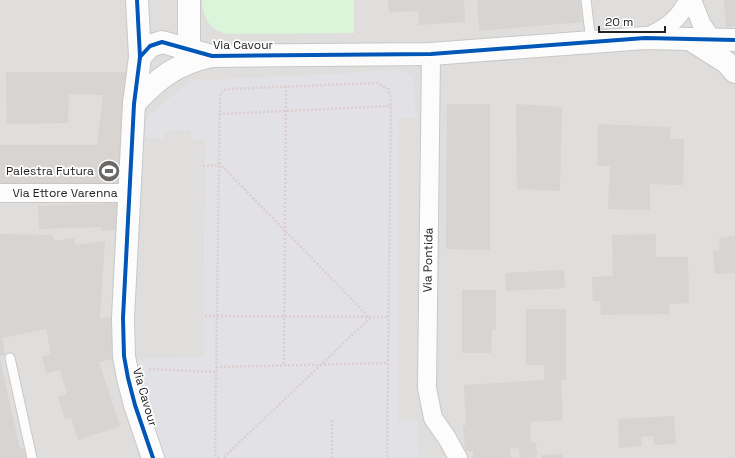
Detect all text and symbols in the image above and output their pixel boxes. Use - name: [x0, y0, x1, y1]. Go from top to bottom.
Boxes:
- scale bar: [599, 8, 665, 34]
- text: 20 m: [605, 14, 633, 30]
- street label: Via Cavour: [213, 37, 274, 53]
- sports icon: Palestra Futura: [96, 158, 122, 184]
- place label: Palestra Futura: [6, 163, 94, 179]
- street label: Via Ettore Varenna: [12, 185, 118, 201]
- street label: Via Pontida: [419, 227, 437, 293]
- street label: Via Cavour: [129, 366, 161, 429]

